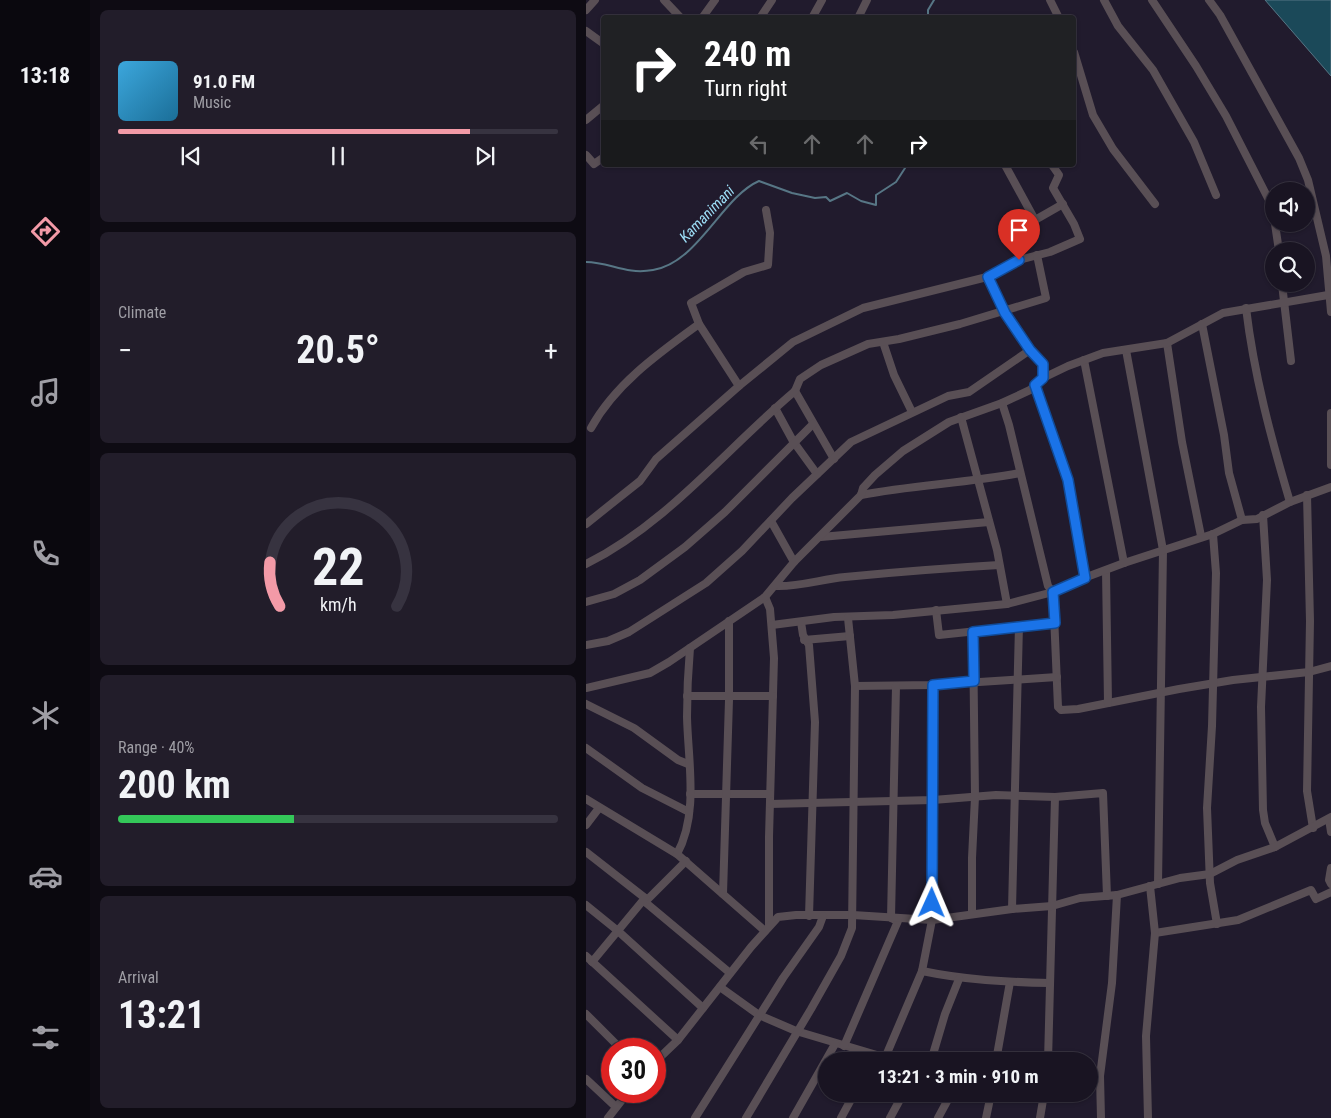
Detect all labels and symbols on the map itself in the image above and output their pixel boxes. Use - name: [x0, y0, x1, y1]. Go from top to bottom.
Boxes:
- water label: Kamanimani: [676, 182, 739, 246]
- pin: [998, 209, 1040, 260]
- position arrow: [905, 876, 957, 928]
- speed limit sign: 30: [601, 1038, 666, 1103]

